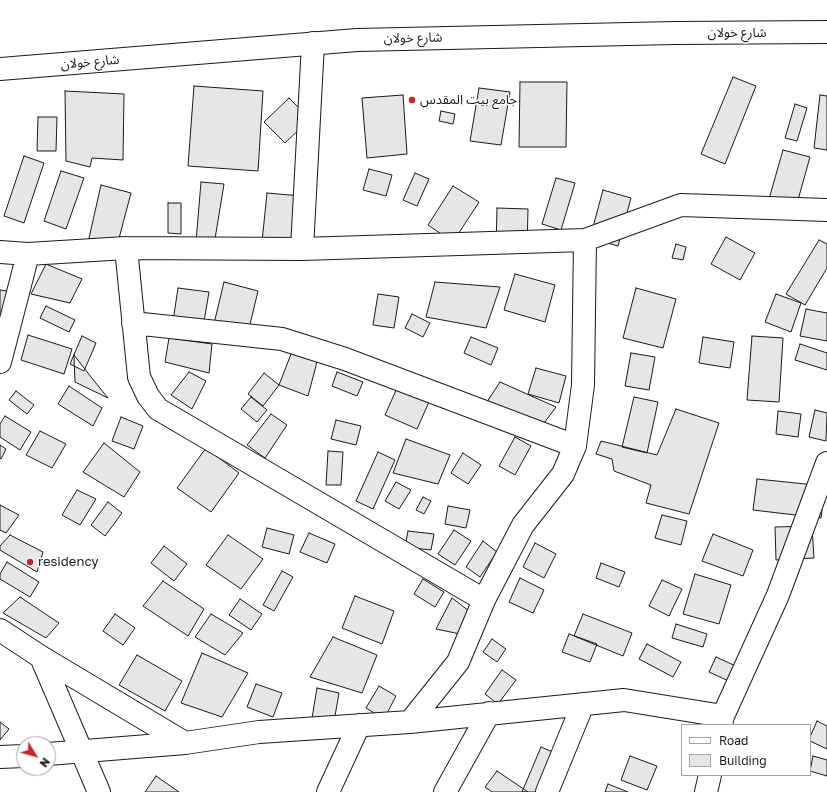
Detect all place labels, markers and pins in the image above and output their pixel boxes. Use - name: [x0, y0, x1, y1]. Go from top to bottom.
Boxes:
- place label: جامع بيت المقدس: [420, 92, 517, 108]
- marker: جامع بيت المقدس: [407, 95, 417, 105]
- place label: residency: [38, 554, 98, 570]
- marker: residency: [25, 557, 35, 567]

